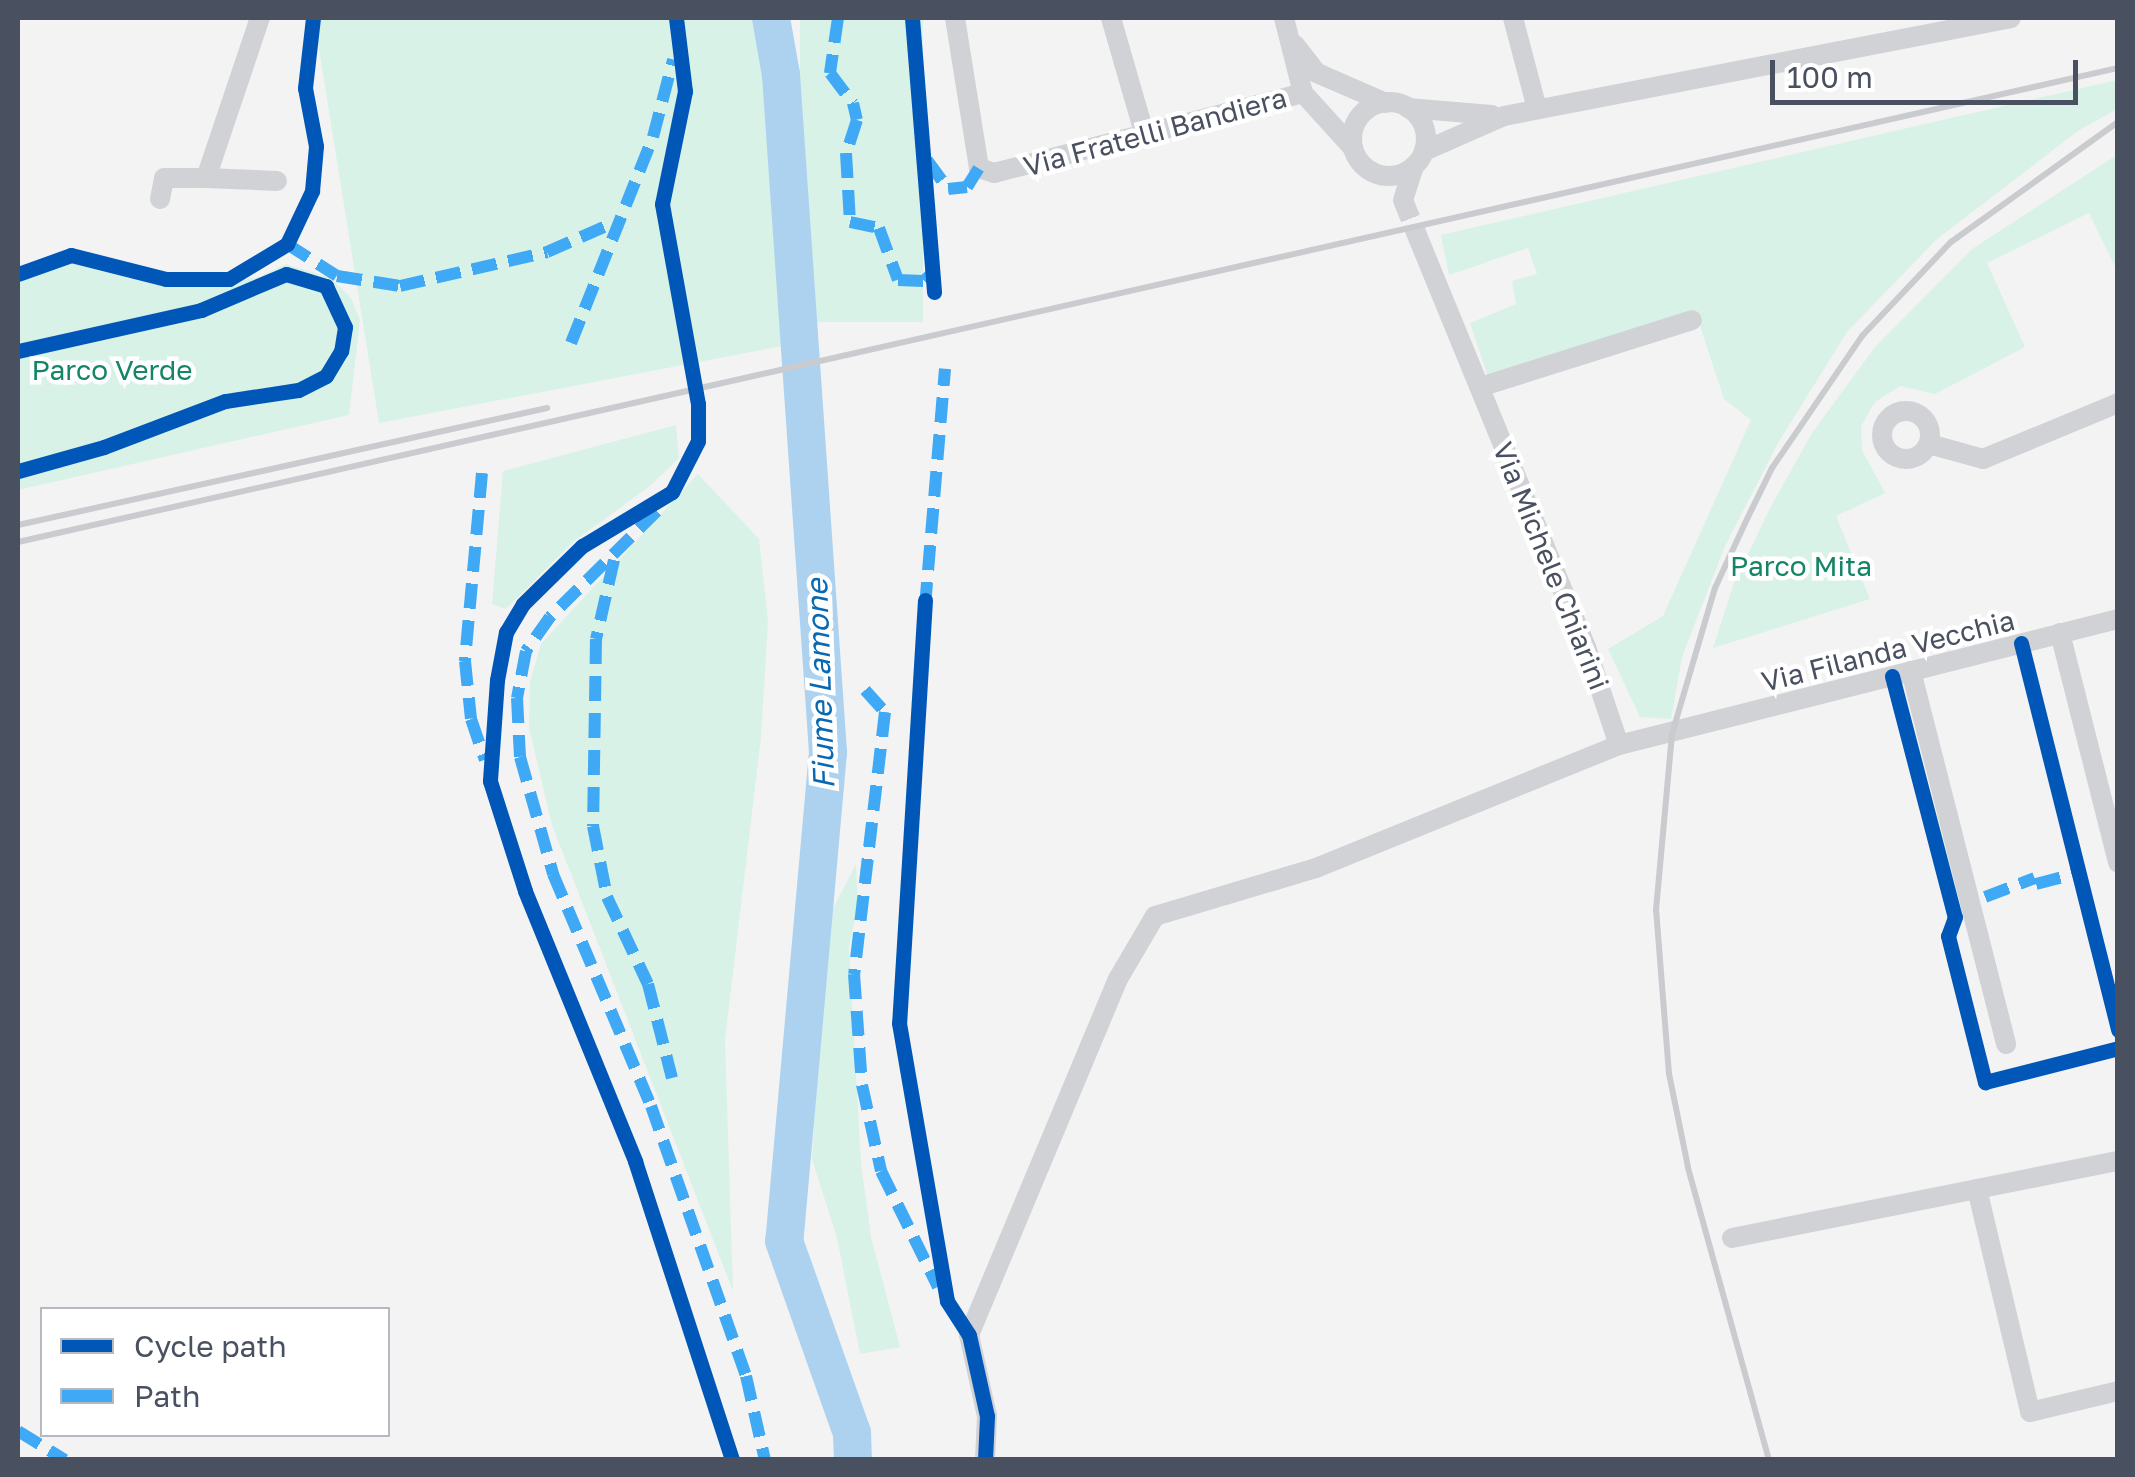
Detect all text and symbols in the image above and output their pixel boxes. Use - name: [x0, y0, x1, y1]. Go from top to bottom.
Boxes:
- scale bar: [1775, 40, 2082, 102]
- text: 100 m: [1787, 59, 1873, 95]
- street label: Via Fratelli Bandiera: [1020, 81, 1290, 183]
- park label: Parco Verde: [32, 353, 192, 387]
- street label: Via Michele Chiarini: [1486, 437, 1616, 695]
- park label: Parco Mita: [1730, 549, 1872, 583]
- water label: Fiume Lamone: [798, 578, 842, 790]
- street label: Via Filanda Vecchia: [1758, 603, 2018, 699]
- legend: [40, 1307, 390, 1437]
- text: Cycle path: [134, 1328, 287, 1364]
- text: Path: [134, 1378, 200, 1414]

